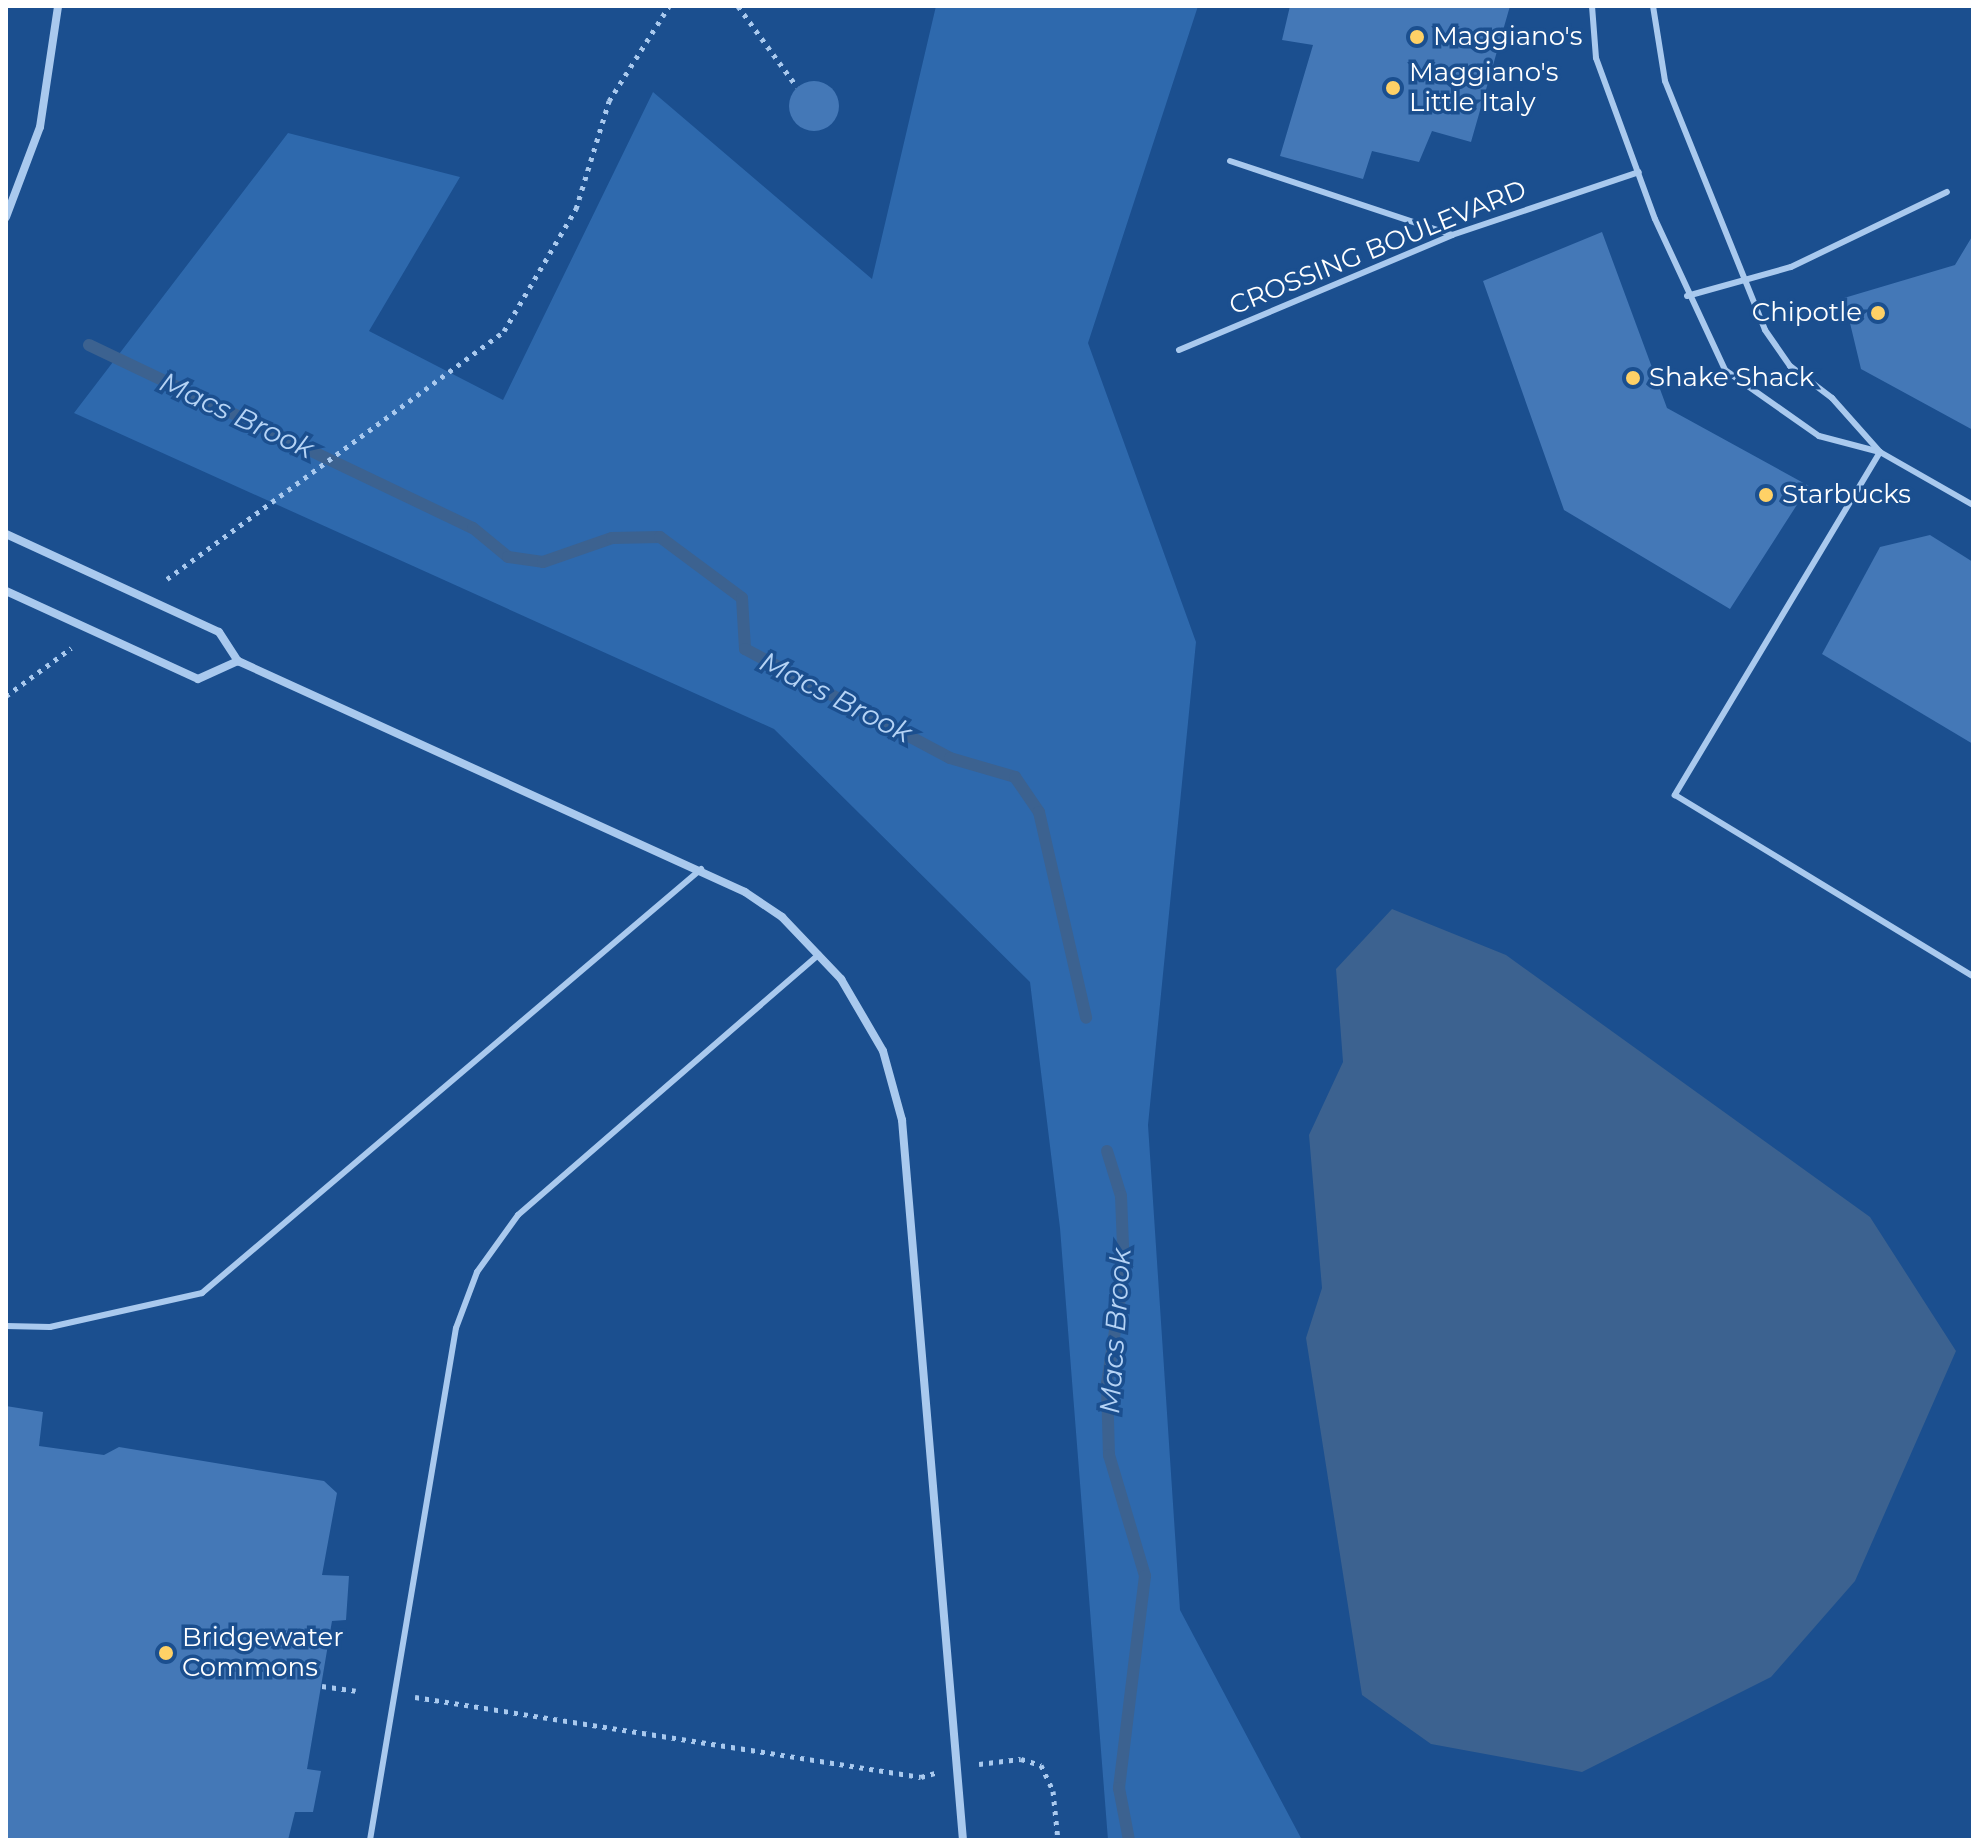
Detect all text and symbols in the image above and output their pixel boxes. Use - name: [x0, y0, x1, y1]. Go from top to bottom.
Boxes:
- place label: Maggiano's: [1433, 21, 1583, 53]
- marker: Maggiano's: [1408, 28, 1426, 46]
- place label: Maggiano's Little Italy: [1409, 57, 1559, 118]
- marker: Maggiano's Little Italy: [1384, 79, 1402, 97]
- street label: CROSSING BOULEVARD: [1225, 174, 1531, 322]
- place label: Chipotle: [1752, 297, 1862, 329]
- marker: Chipotle: [1869, 304, 1887, 322]
- place label: Shake Shack: [1649, 362, 1814, 394]
- water label: Macs Brook: [155, 365, 319, 465]
- marker: Shake Shack: [1624, 369, 1642, 387]
- place label: Starbucks: [1782, 479, 1911, 511]
- marker: Starbucks: [1757, 486, 1775, 504]
- water label: Macs Brook: [754, 644, 918, 750]
- water label: Macs Brook: [1092, 1247, 1138, 1415]
- place label: Bridgewater Commons: [182, 1622, 344, 1684]
- marker: Bridgewater Commons: [157, 1644, 175, 1662]

